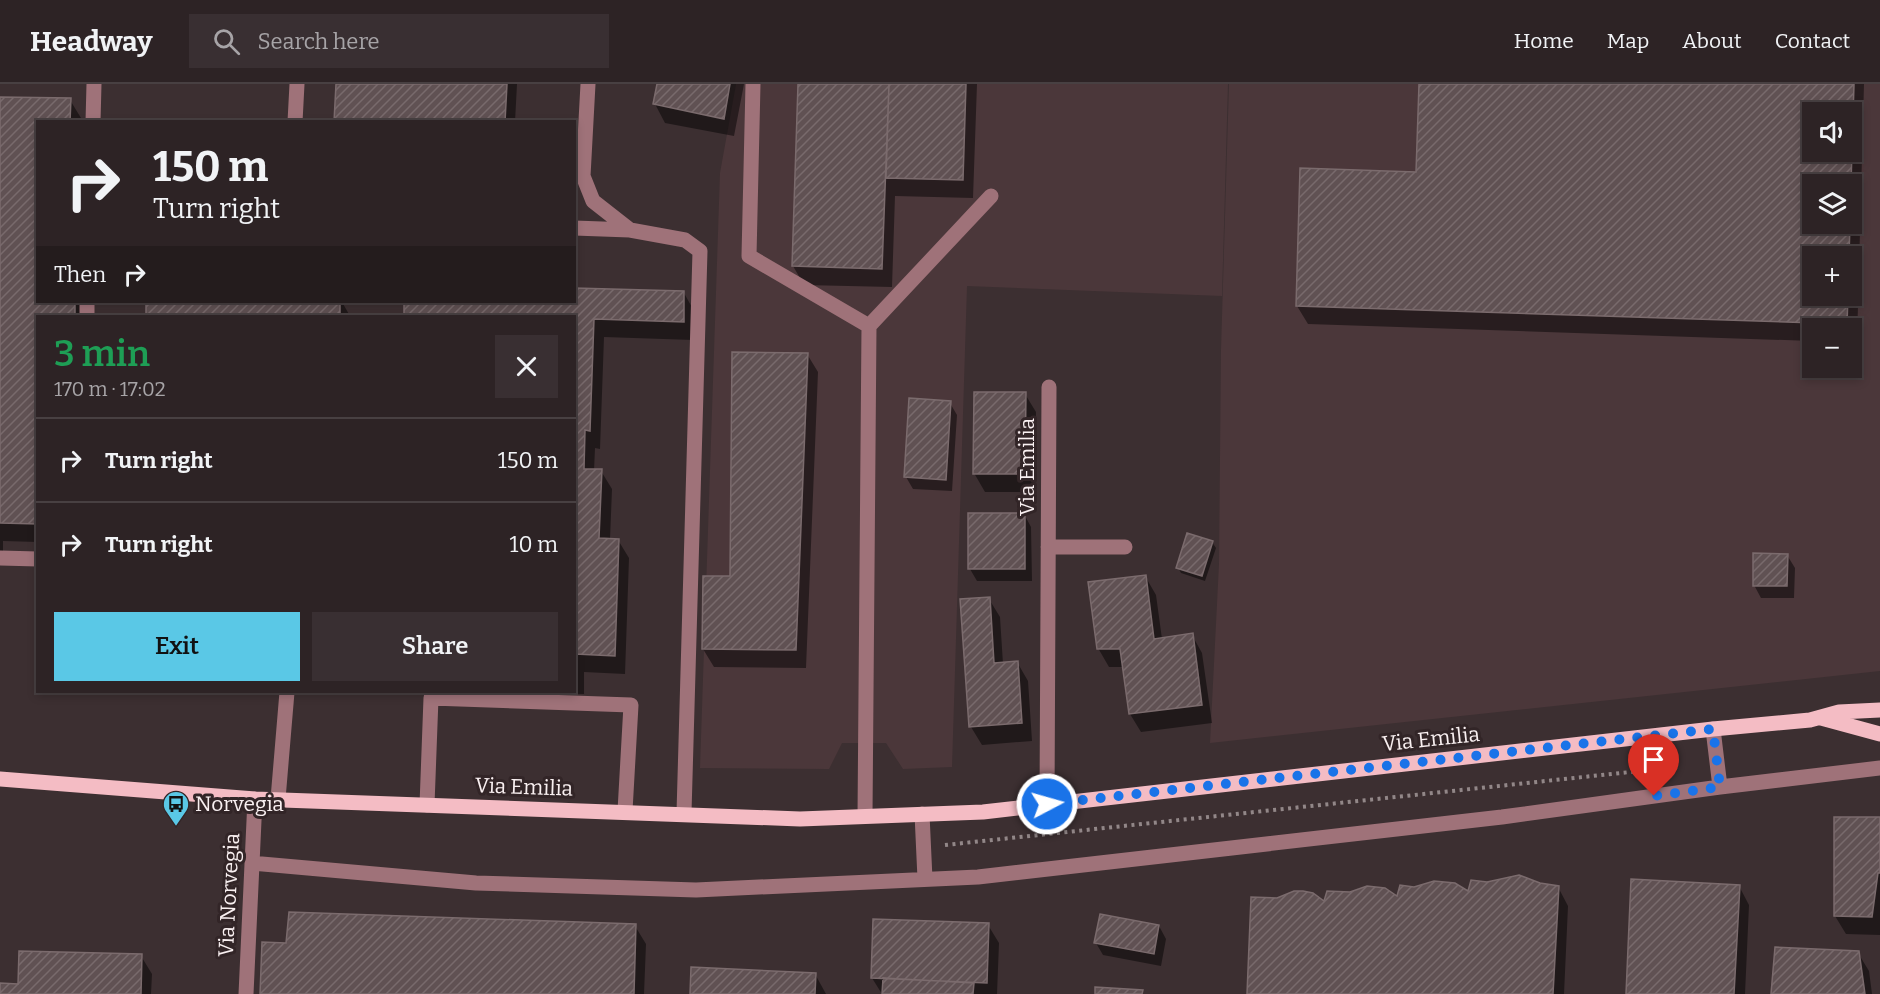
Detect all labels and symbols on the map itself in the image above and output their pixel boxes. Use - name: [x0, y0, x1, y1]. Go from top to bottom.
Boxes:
- street label: Via Emilia: [1014, 418, 1040, 516]
- street label: Via Emilia: [1381, 721, 1482, 757]
- pin: [1628, 734, 1679, 796]
- street label: Via Emilia: [475, 772, 574, 802]
- position arrow: [1015, 772, 1079, 836]
- bus stop icon: Norvegia: [161, 789, 191, 827]
- place label: Norvegia: [195, 791, 284, 817]
- street label: Via Norvegia: [213, 832, 245, 958]

